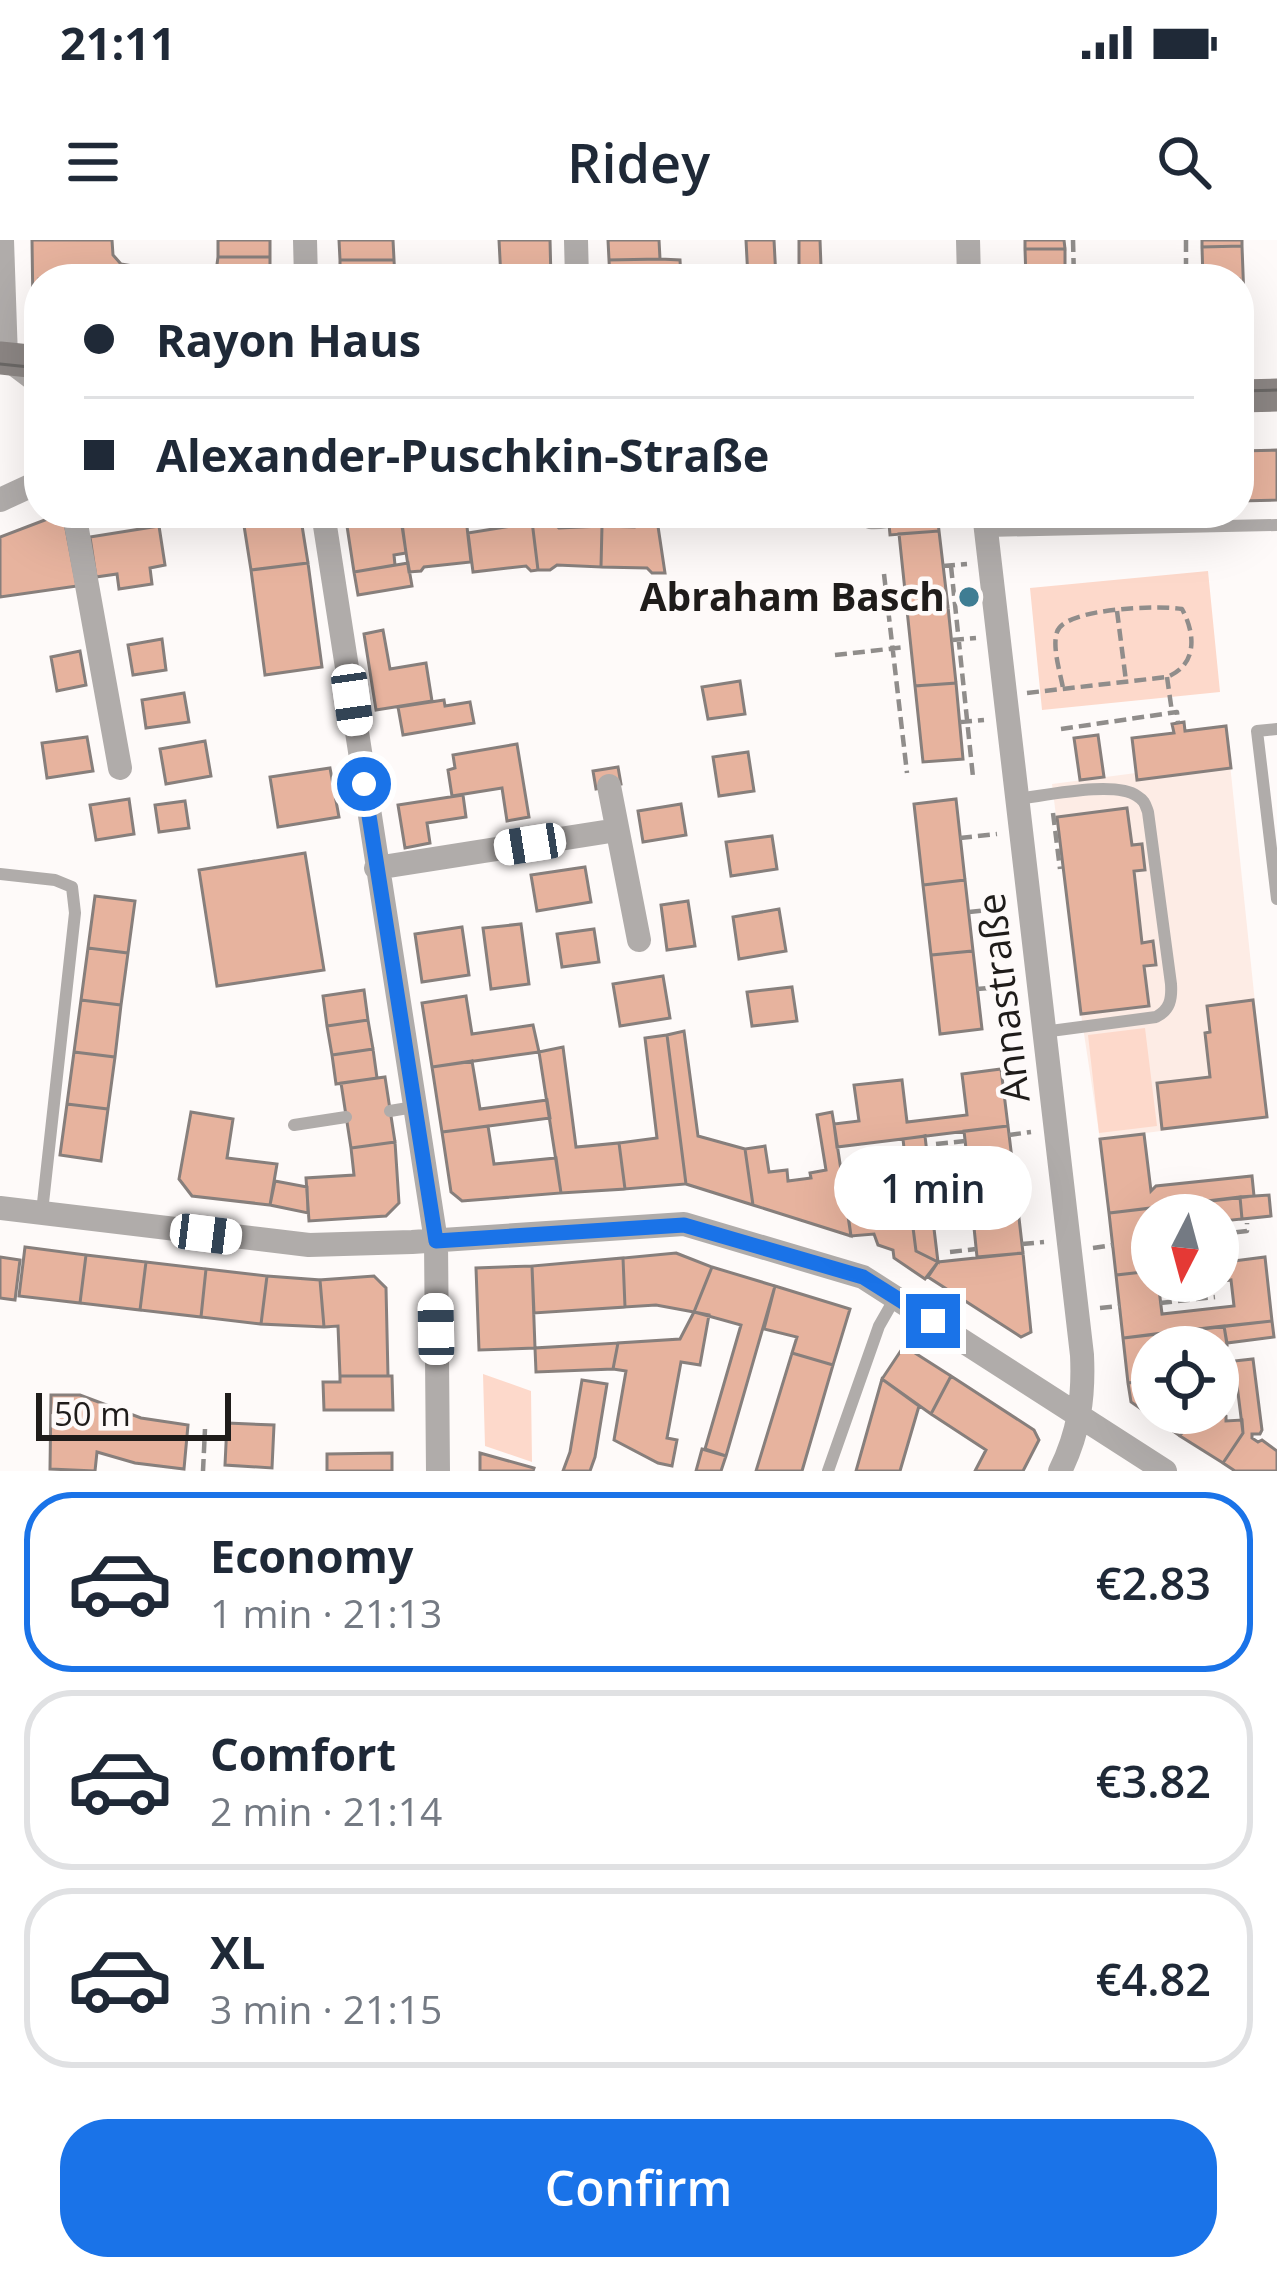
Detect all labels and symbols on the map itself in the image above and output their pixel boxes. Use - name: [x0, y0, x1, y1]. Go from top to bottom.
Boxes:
- place label: Abraham Basch: [640, 569, 945, 622]
- marker: Abraham Basch: [956, 584, 982, 610]
- car: [329, 662, 375, 738]
- route start: [337, 757, 391, 811]
- car: [492, 821, 568, 867]
- street label: Annastraße: [962, 891, 1041, 1106]
- callout: 1 min: [834, 1147, 1032, 1231]
- north arrow: [1131, 1194, 1239, 1302]
- car: [168, 1212, 244, 1256]
- car: [417, 1293, 455, 1365]
- route end: [906, 1294, 960, 1348]
- scale bar: [36, 1387, 231, 1440]

